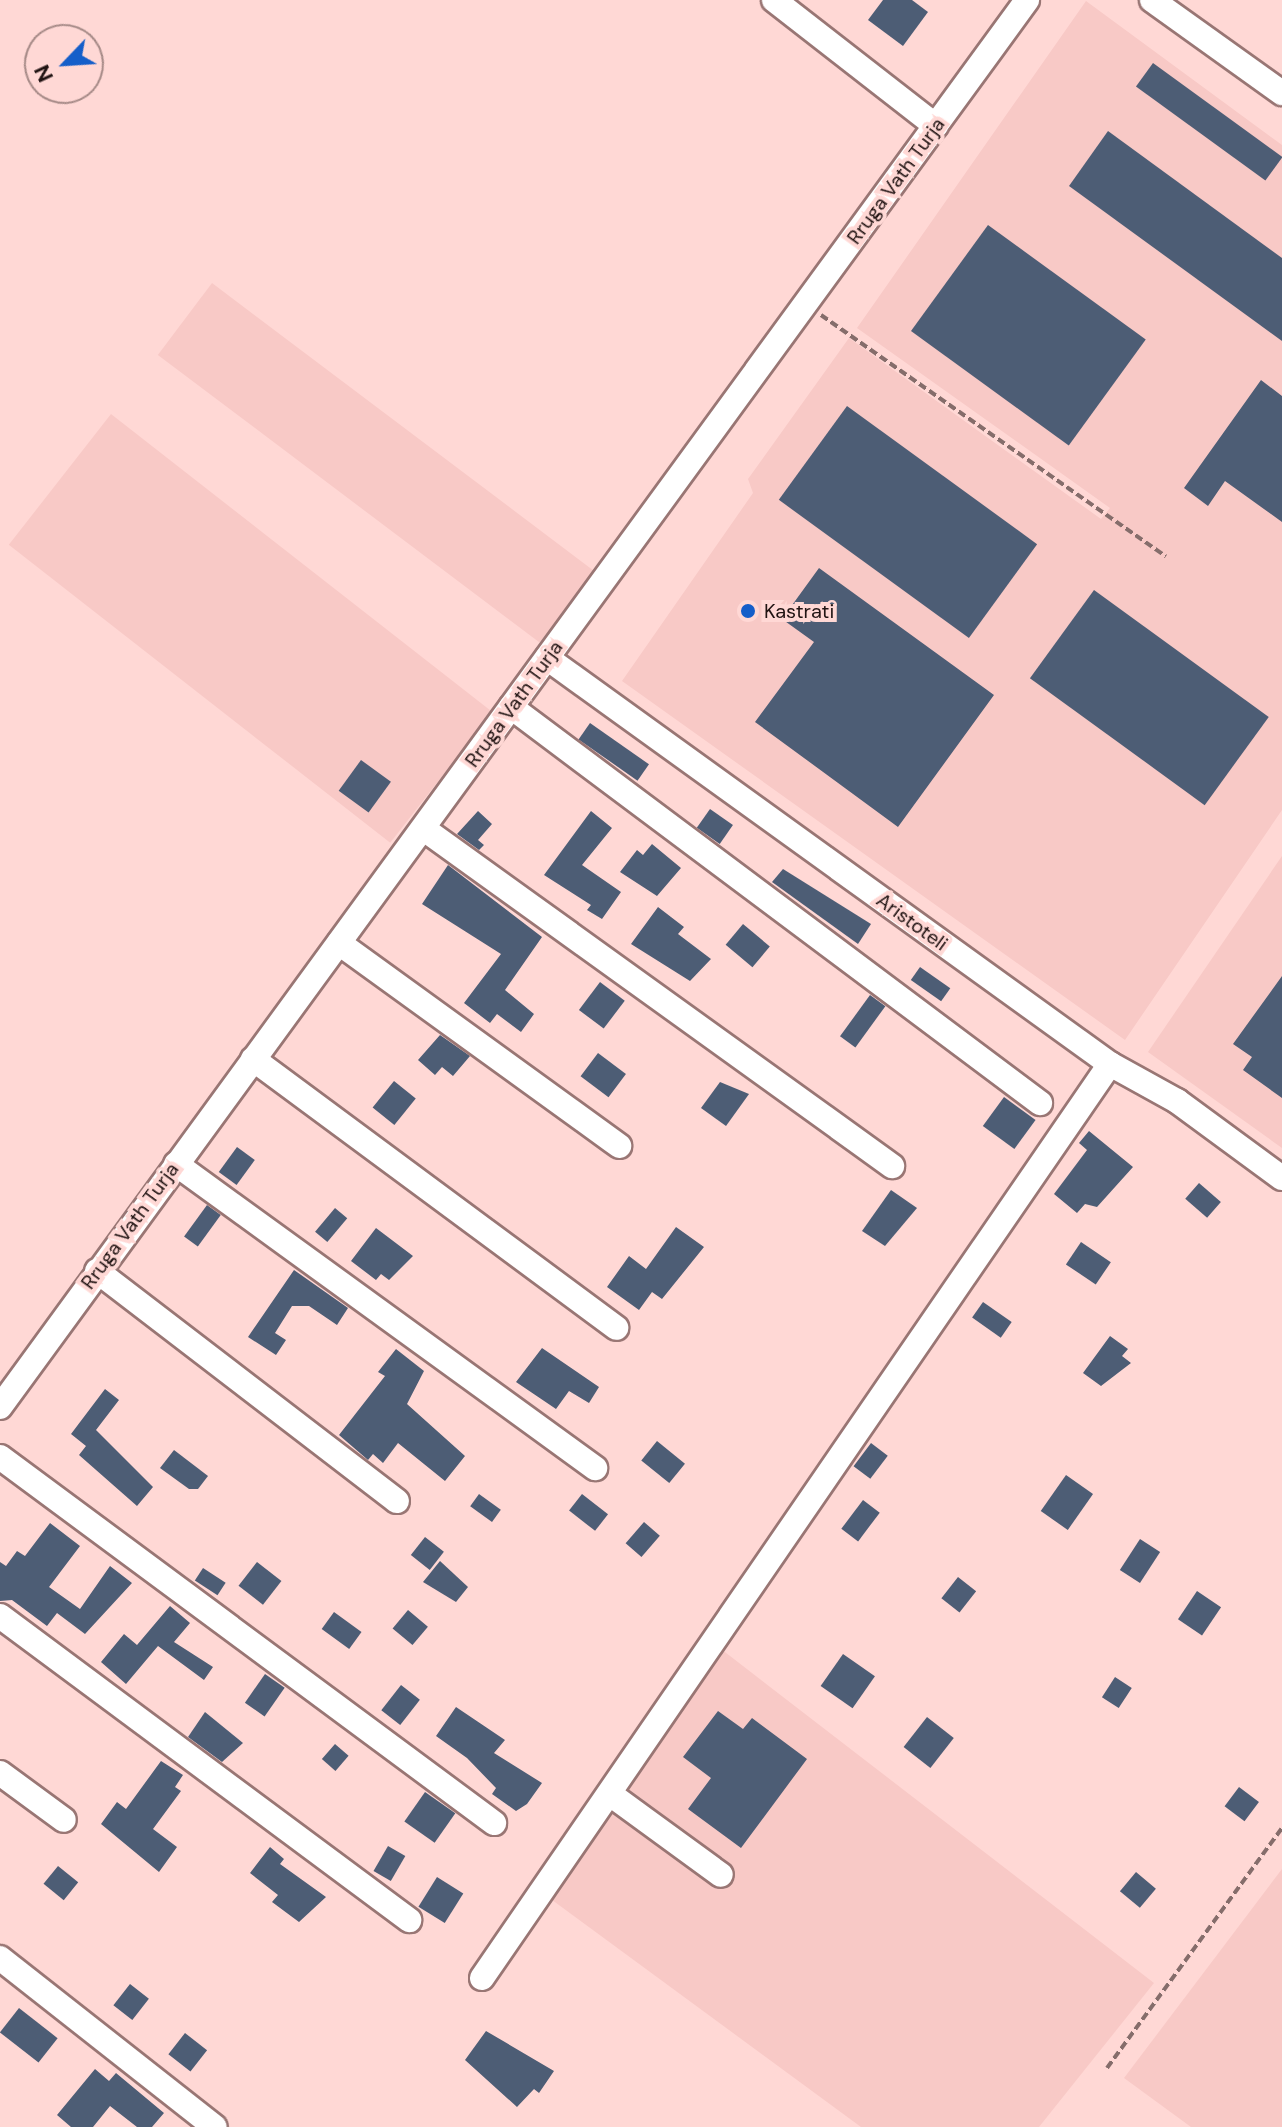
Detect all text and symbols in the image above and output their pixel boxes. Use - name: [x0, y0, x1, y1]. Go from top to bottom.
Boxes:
- north arrow: [24, 24, 104, 104]
- text: N: [27, 60, 60, 87]
- street label: Rruga Vath Turja: [842, 113, 950, 249]
- place label: Kastrati: [764, 599, 834, 623]
- marker: Kastrati: [739, 602, 757, 620]
- street label: Rruga Vath Turja: [460, 636, 568, 772]
- street label: Aristoteli: [872, 888, 952, 956]
- street label: Rruga Vath Turja: [76, 1158, 184, 1294]

